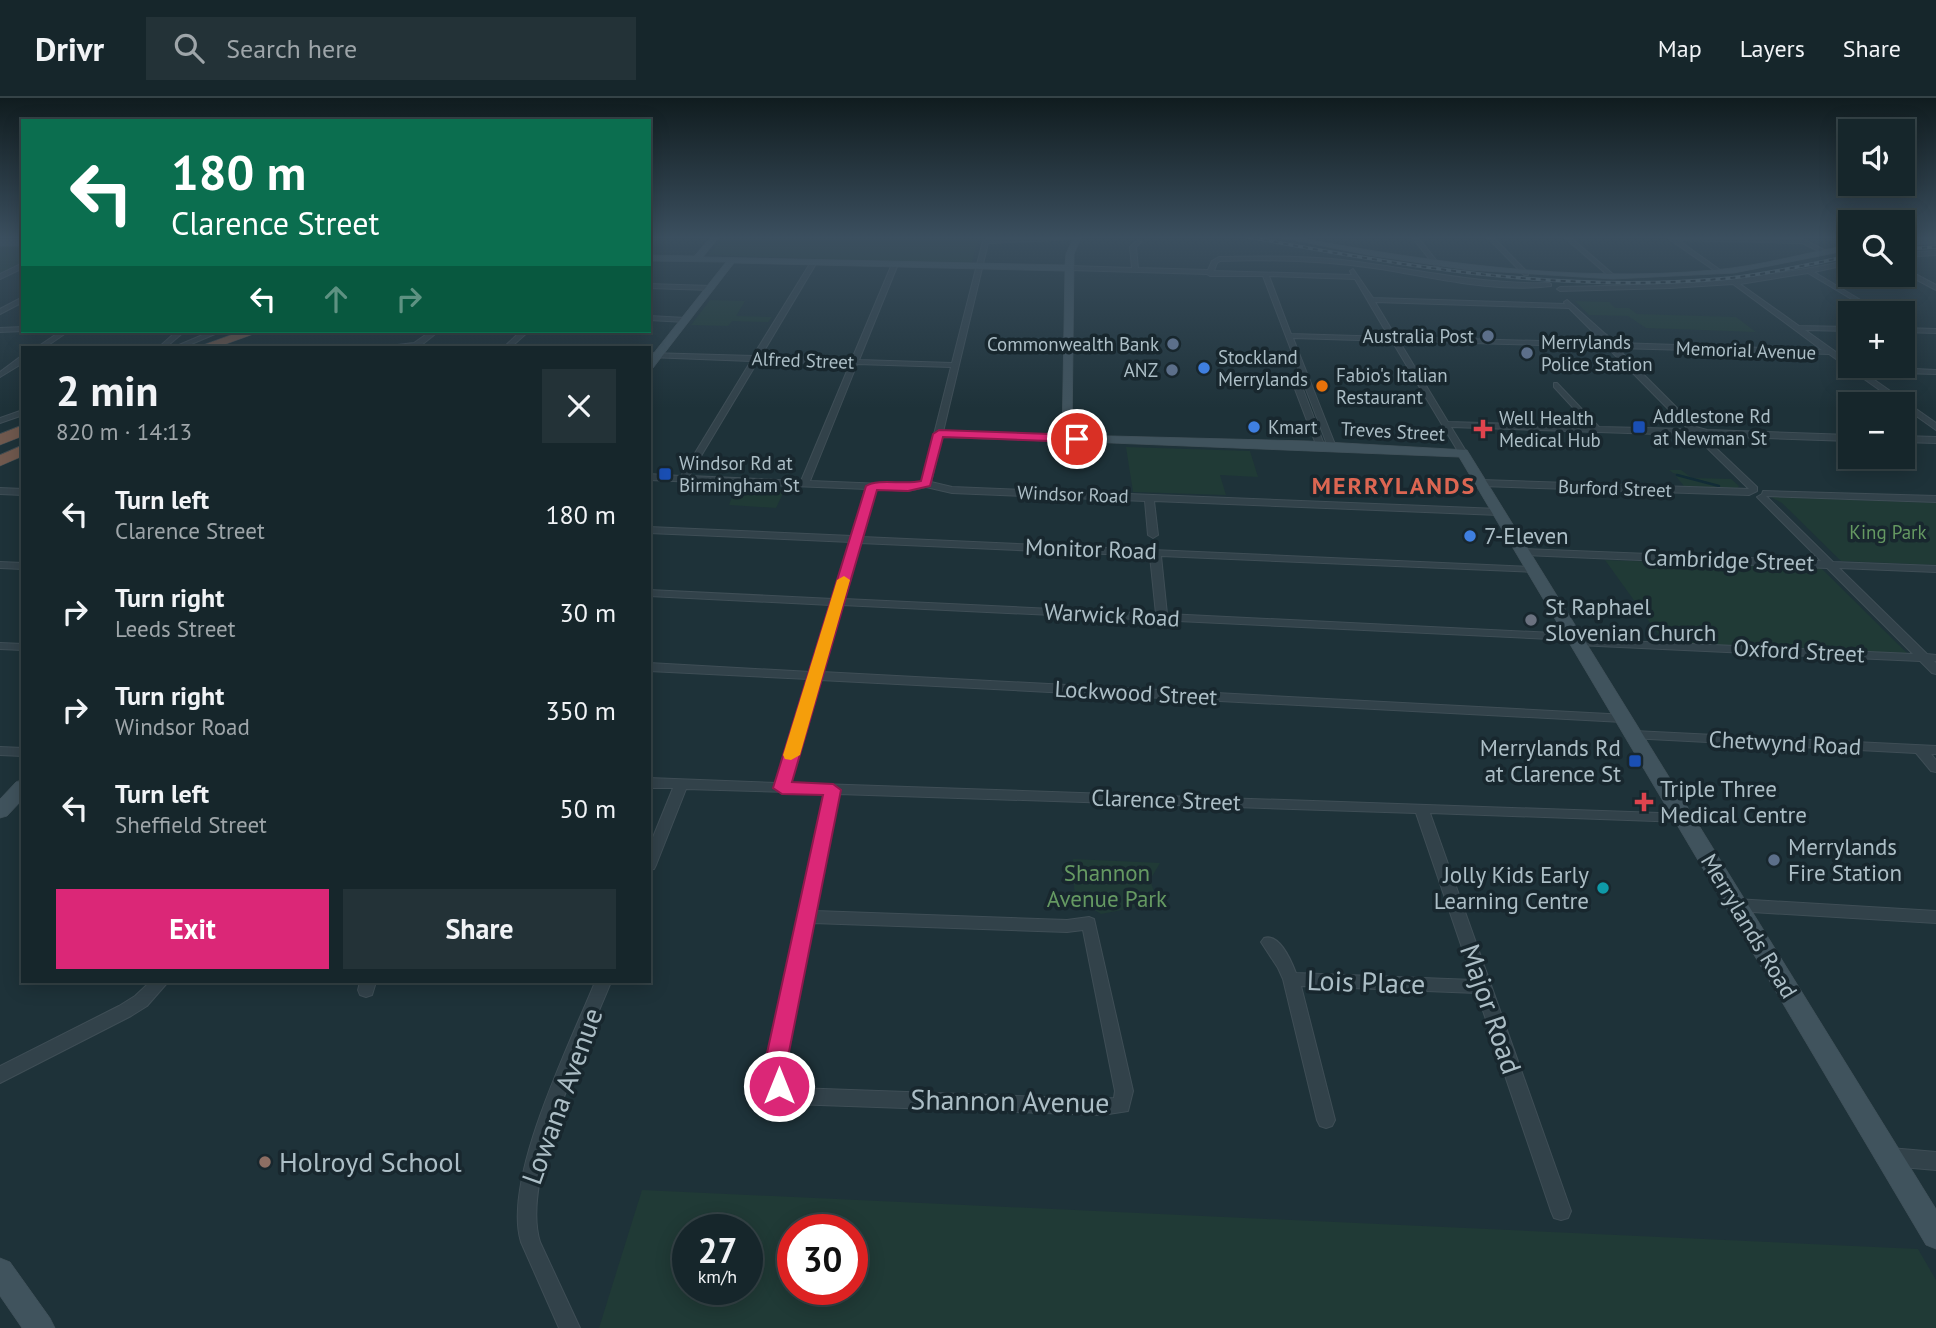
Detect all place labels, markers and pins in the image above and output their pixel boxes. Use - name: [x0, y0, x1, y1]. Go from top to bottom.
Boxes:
- place label: Australia Post: [1363, 324, 1475, 348]
- marker: Australia Post: [1480, 328, 1496, 344]
- place label: Merrylands Police Station: [1541, 330, 1653, 376]
- place label: Commonwealth Bank: [987, 332, 1159, 356]
- marker: Commonwealth Bank: [1165, 336, 1181, 352]
- place label: Stockland Merrylands: [1218, 345, 1308, 391]
- marker: Merrylands Police Station: [1519, 345, 1535, 361]
- place label: ANZ: [1124, 358, 1158, 382]
- marker: Stockland Merrylands: [1196, 360, 1212, 376]
- marker: ANZ: [1164, 362, 1180, 378]
- place label: Fabio's Italian Restaurant: [1336, 363, 1448, 409]
- marker: Fabio's Italian Restaurant: [1314, 378, 1330, 394]
- place label: Addlestone Rd at Newman St: [1653, 404, 1771, 450]
- place label: Well Health Medical Hub: [1499, 406, 1601, 452]
- pin: [1047, 409, 1107, 469]
- place label: Kmart: [1268, 415, 1318, 439]
- marker: Kmart: [1246, 419, 1262, 435]
- marker: Well Health Medical Hub: [1473, 419, 1493, 439]
- marker: Addlestone Rd at Newman St: [1631, 419, 1647, 435]
- place label: Windsor Rd at Birmingham St: [679, 451, 800, 497]
- marker: Windsor Rd at Birmingham St: [657, 466, 673, 482]
- place label: 7-Eleven: [1484, 521, 1569, 550]
- marker: 7-Eleven: [1462, 528, 1478, 544]
- place label: St Raphael Slovenian Church: [1545, 592, 1716, 647]
- marker: St Raphael Slovenian Church: [1523, 612, 1539, 628]
- place label: Merrylands Rd at Clarence St: [1480, 733, 1621, 788]
- marker: Merrylands Rd at Clarence St: [1627, 753, 1643, 769]
- place label: Triple Three Medical Centre: [1660, 774, 1807, 829]
- marker: Triple Three Medical Centre: [1634, 792, 1654, 812]
- place label: Merrylands Fire Station: [1788, 832, 1902, 887]
- marker: Merrylands Fire Station: [1766, 852, 1782, 868]
- place label: Jolly Kids Early Learning Centre: [1434, 860, 1589, 915]
- marker: Jolly Kids Early Learning Centre: [1595, 880, 1611, 896]
- place label: Holroyd School: [279, 1143, 462, 1180]
- marker: Holroyd School: [257, 1154, 273, 1170]

